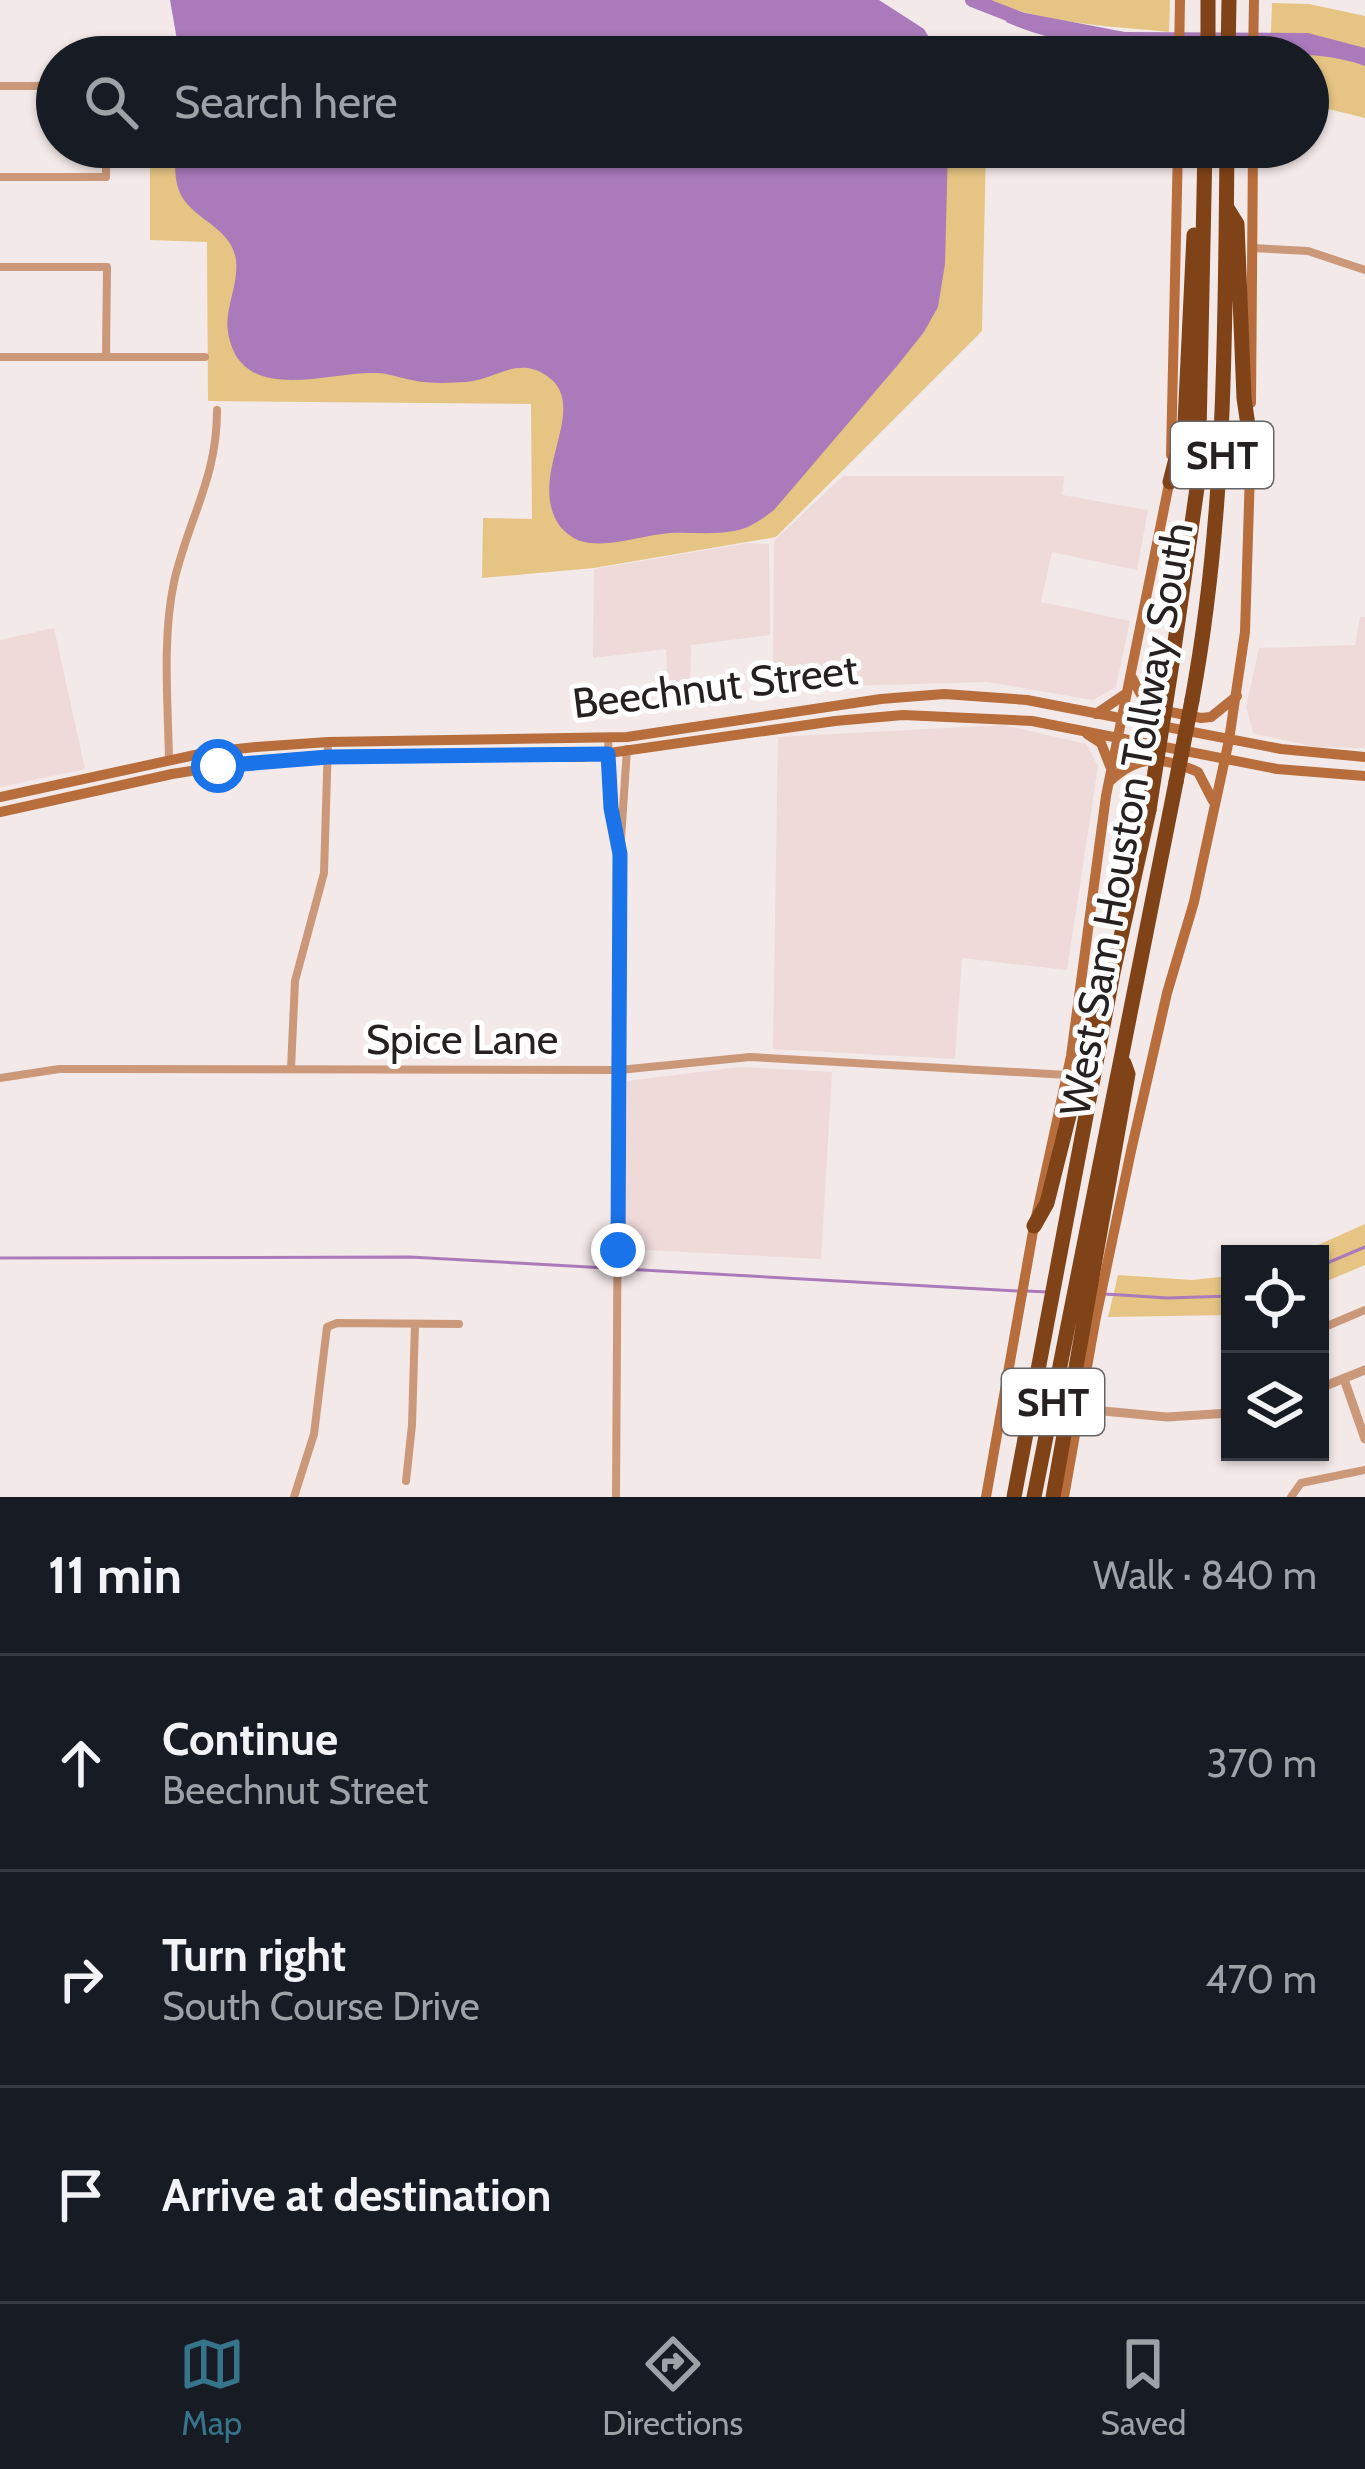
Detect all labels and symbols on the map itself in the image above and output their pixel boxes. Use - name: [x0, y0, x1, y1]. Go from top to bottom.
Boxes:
- road number: SHT: [1171, 422, 1273, 488]
- street label: West Sam Houston Tollway South: [1048, 518, 1204, 1120]
- street label: Beechnut Street: [569, 643, 861, 729]
- route start: [191, 739, 245, 793]
- street label: Spice Lane: [366, 1013, 558, 1065]
- route end: [591, 1223, 645, 1277]
- road number: SHT: [1002, 1369, 1104, 1435]

